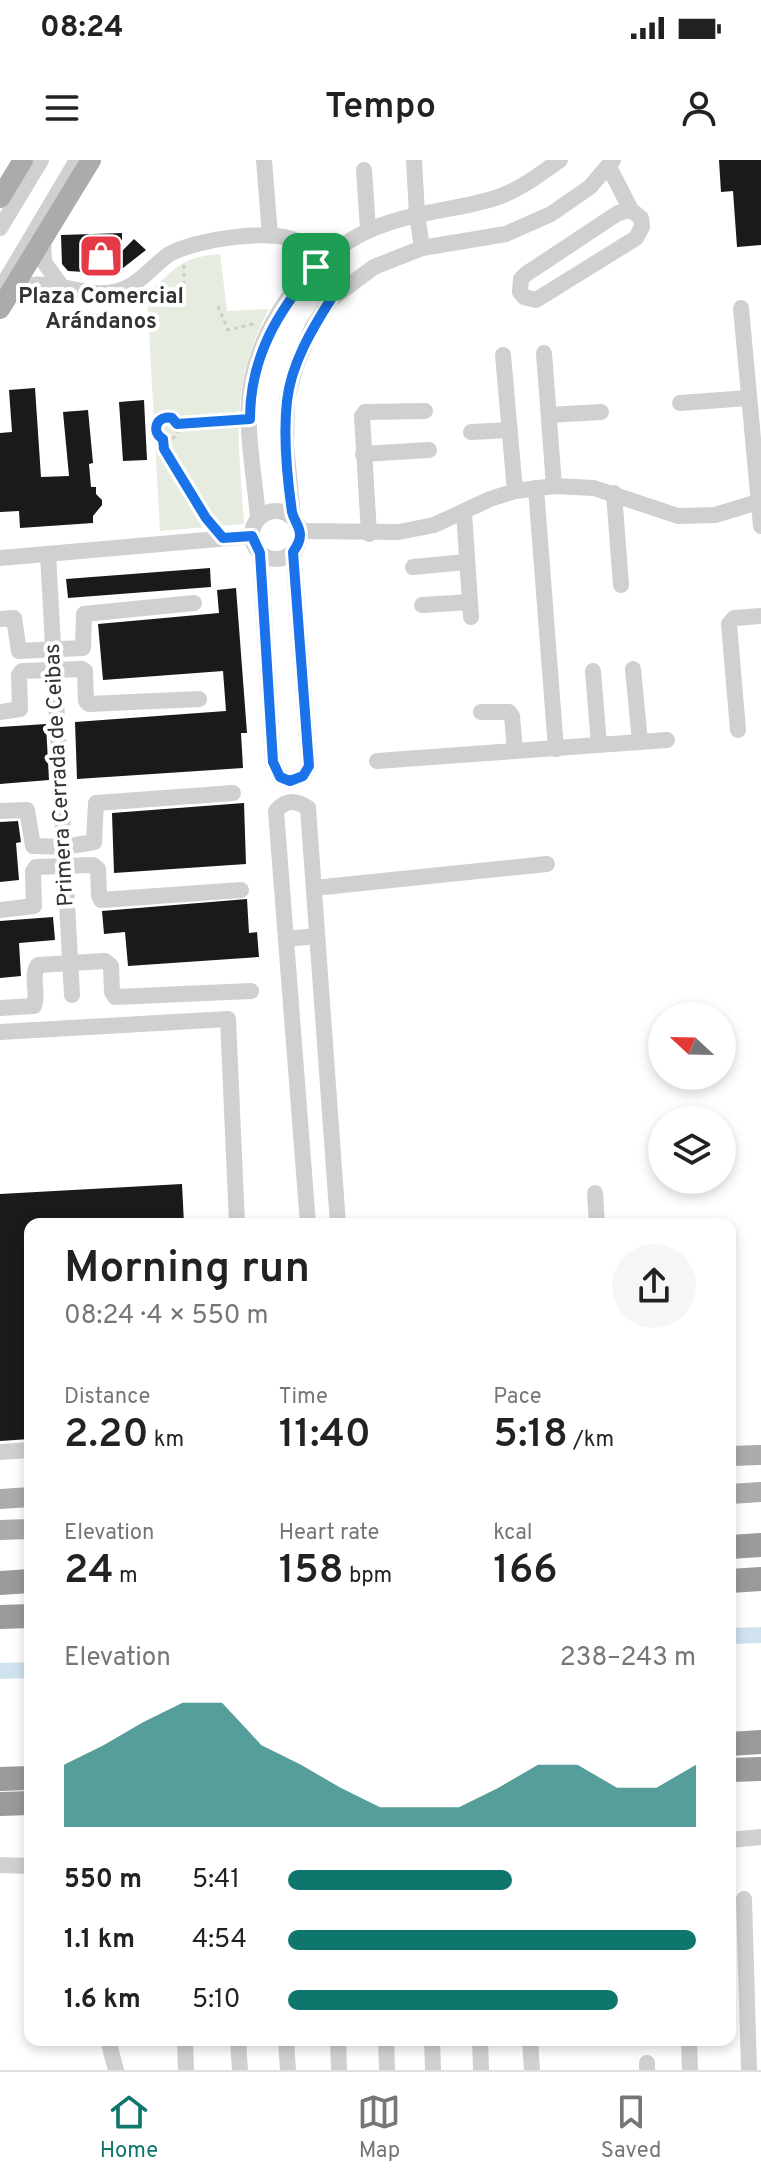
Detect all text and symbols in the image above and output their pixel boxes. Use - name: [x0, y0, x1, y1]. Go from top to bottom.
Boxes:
- text: 08:24: [40, 10, 124, 47]
- text: Tempo: [325, 85, 436, 131]
- icon: menu: [40, 86, 84, 130]
- icon: person: [677, 86, 721, 130]
- shop icon: Plaza Comercial Arándanos: [77, 232, 125, 280]
- pin: [282, 233, 350, 301]
- icon: arrive: [294, 245, 338, 289]
- place label: Plaza Comercial Arándanos: [18, 284, 184, 336]
- street label: Primera Cerrada de Ceibas: [40, 643, 80, 907]
- north arrow: [648, 1002, 736, 1090]
- map controls: [648, 1002, 736, 1194]
- button: layers: [648, 1106, 736, 1194]
- text: Morning run: [64, 1242, 310, 1298]
- button: share: [612, 1244, 696, 1328]
- text: 08:24 · 4 × 550 m: [64, 1300, 269, 1333]
- text: Distance: [64, 1384, 150, 1411]
- text: Time: [279, 1384, 328, 1411]
- text: Pace: [493, 1384, 542, 1411]
- text: 2.20: [64, 1411, 149, 1461]
- text: 11:40: [279, 1411, 371, 1461]
- text: 5:18: [493, 1411, 568, 1461]
- text: km: [149, 1427, 184, 1454]
- text: /km: [568, 1427, 614, 1454]
- text: Elevation: [64, 1520, 154, 1547]
- text: Heart rate: [279, 1520, 379, 1547]
- text: kcal: [493, 1520, 532, 1547]
- text: 24: [64, 1547, 114, 1597]
- text: 158: [279, 1547, 344, 1597]
- text: 166: [493, 1547, 558, 1597]
- text: m: [114, 1563, 138, 1590]
- text: bpm: [344, 1563, 392, 1590]
- text: Elevation: [64, 1642, 171, 1675]
- text: 238–243 m: [560, 1642, 696, 1675]
- text: 550 m: [64, 1864, 142, 1897]
- text: 5:41: [192, 1864, 240, 1897]
- text: 1.1 km: [64, 1924, 135, 1957]
- text: 4:54: [192, 1924, 247, 1957]
- text: 1.6 km: [64, 1984, 141, 2017]
- text: 5:10: [192, 1984, 240, 2017]
- tab: Home: [100, 2090, 158, 2165]
- tab: Map: [357, 2090, 401, 2165]
- tab: Saved: [601, 2090, 661, 2165]

